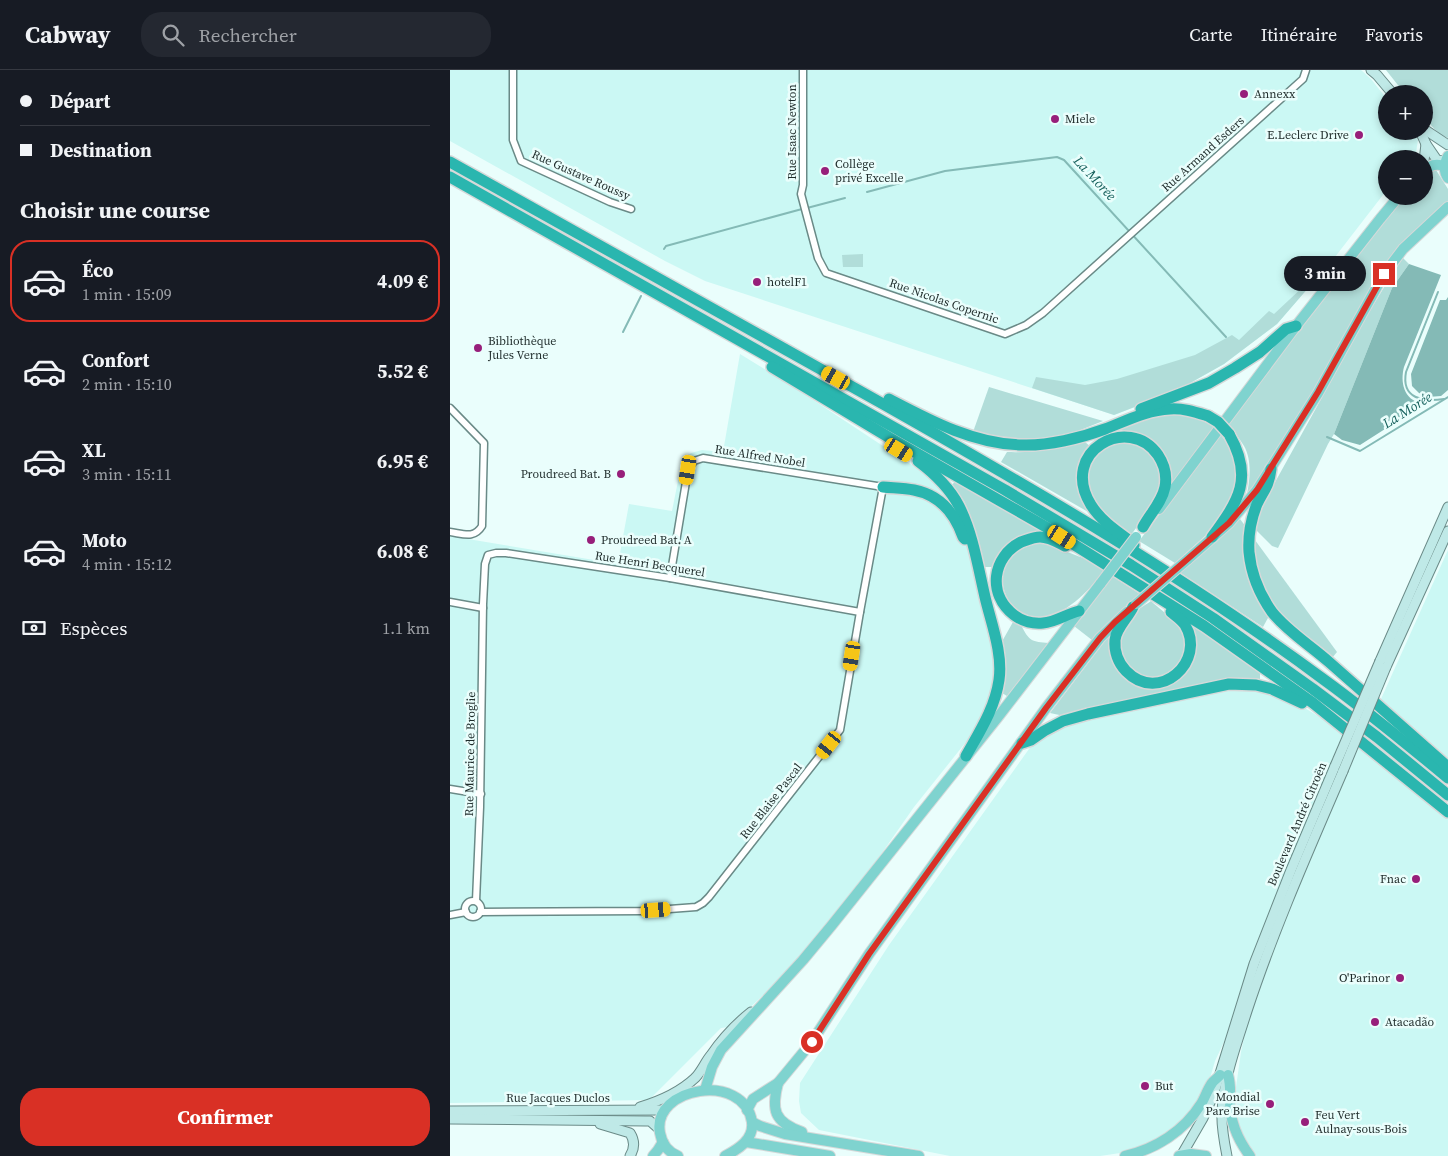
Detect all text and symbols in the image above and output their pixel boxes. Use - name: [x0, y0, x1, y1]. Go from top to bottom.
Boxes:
- search box: [141, 12, 491, 57]
- text: Cabway: [25, 18, 111, 51]
- icon: search: [159, 21, 187, 49]
- text: Rechercher: [199, 22, 297, 48]
- text: Carte: [1189, 22, 1233, 47]
- text: Itinéraire: [1261, 22, 1337, 47]
- text: Favoris: [1365, 22, 1423, 47]
- street label: Rue Isaac Newton: [784, 84, 800, 180]
- map controls: [1378, 85, 1433, 205]
- button: +: [1378, 85, 1433, 140]
- place label: Annexx: [1254, 86, 1296, 102]
- text: Départ: [50, 88, 110, 114]
- marker: Annexx: [1238, 88, 1250, 100]
- place label: Miele: [1065, 111, 1095, 127]
- marker: Miele: [1049, 113, 1061, 125]
- street label: Rue Armand Esders: [1158, 113, 1248, 195]
- place label: E.Leclerc Drive: [1267, 127, 1349, 143]
- marker: E.Leclerc Drive: [1353, 129, 1365, 141]
- text: Destination: [50, 137, 152, 163]
- street label: Rue Gustave Roussy: [529, 146, 633, 204]
- water label: La Morée: [1068, 150, 1121, 205]
- button: −: [1378, 150, 1433, 205]
- place label: Collège privé Excelle: [835, 156, 904, 186]
- marker: Collège privé Excelle: [819, 165, 831, 177]
- text: Choisir une course: [20, 195, 210, 225]
- callout: 3 min: [1284, 256, 1366, 292]
- text: Éco: [82, 257, 114, 283]
- icon: car: [22, 259, 67, 304]
- text: 3 min: [1304, 262, 1346, 284]
- route end: [1373, 263, 1395, 285]
- text: 4.09 €: [377, 268, 428, 294]
- place label: hotelF1: [767, 274, 807, 290]
- street label: Rue Nicolas Copernic: [887, 275, 1001, 327]
- marker: hotelF1: [751, 276, 763, 288]
- text: 1 min · 15:09: [82, 283, 172, 305]
- place label: Bibliothèque Jules Verne: [487, 333, 556, 363]
- marker: Bibliothèque Jules Verne: [472, 342, 484, 354]
- text: Confort: [82, 347, 149, 373]
- icon: car: [22, 349, 67, 394]
- text: 5.52 €: [377, 358, 428, 384]
- car: [819, 364, 852, 392]
- text: 2 min · 15:10: [82, 373, 172, 395]
- water label: La Morée: [1378, 387, 1436, 433]
- car: [882, 436, 915, 464]
- text: XL: [82, 437, 105, 463]
- icon: car: [22, 439, 67, 484]
- street label: Rue Alfred Nobel: [714, 441, 807, 471]
- text: 6.95 €: [377, 448, 428, 474]
- car: [678, 454, 697, 486]
- text: 3 min · 15:11: [82, 463, 172, 485]
- place label: Proudreed Bat. B: [521, 466, 611, 482]
- marker: Proudreed Bat. B: [615, 468, 627, 480]
- car: [1045, 523, 1078, 551]
- text: Moto: [82, 527, 127, 553]
- icon: car: [22, 529, 67, 574]
- place label: Proudreed Bat. A: [601, 532, 692, 548]
- marker: Proudreed Bat. A: [585, 534, 597, 546]
- text: 6.08 €: [377, 538, 428, 564]
- street label: Rue Henri Becquerel: [594, 547, 707, 581]
- text: 4 min · 15:12: [82, 553, 172, 575]
- icon: cash: [20, 614, 48, 642]
- text: Espèces: [60, 615, 128, 641]
- text: 1.1 km: [382, 617, 430, 639]
- car: [842, 640, 861, 672]
- street label: Rue Maurice de Broglie: [461, 691, 479, 817]
- car: [813, 729, 844, 761]
- street label: Rue Blaise Pascal: [736, 759, 806, 842]
- street label: Boulevard André Citroën: [1264, 760, 1330, 888]
- place label: Fnac: [1380, 871, 1406, 887]
- marker: Fnac: [1410, 873, 1422, 885]
- car: [640, 901, 671, 919]
- place label: O'Parinor: [1339, 970, 1390, 986]
- marker: O'Parinor: [1394, 972, 1406, 984]
- place label: Atacadão: [1385, 1014, 1434, 1030]
- marker: Atacadão: [1369, 1016, 1381, 1028]
- route start: [801, 1031, 823, 1053]
- place label: But: [1155, 1078, 1173, 1094]
- marker: But: [1139, 1080, 1151, 1092]
- button: Confirmer: [20, 1088, 430, 1146]
- place label: Mondial Pare Brise: [1205, 1089, 1260, 1119]
- street label: Rue Jacques Duclos: [506, 1090, 610, 1106]
- marker: Mondial Pare Brise: [1264, 1098, 1276, 1110]
- place label: Feu Vert Aulnay-sous-Bois: [1315, 1107, 1407, 1137]
- marker: Feu Vert Aulnay-sous-Bois: [1299, 1116, 1311, 1128]

